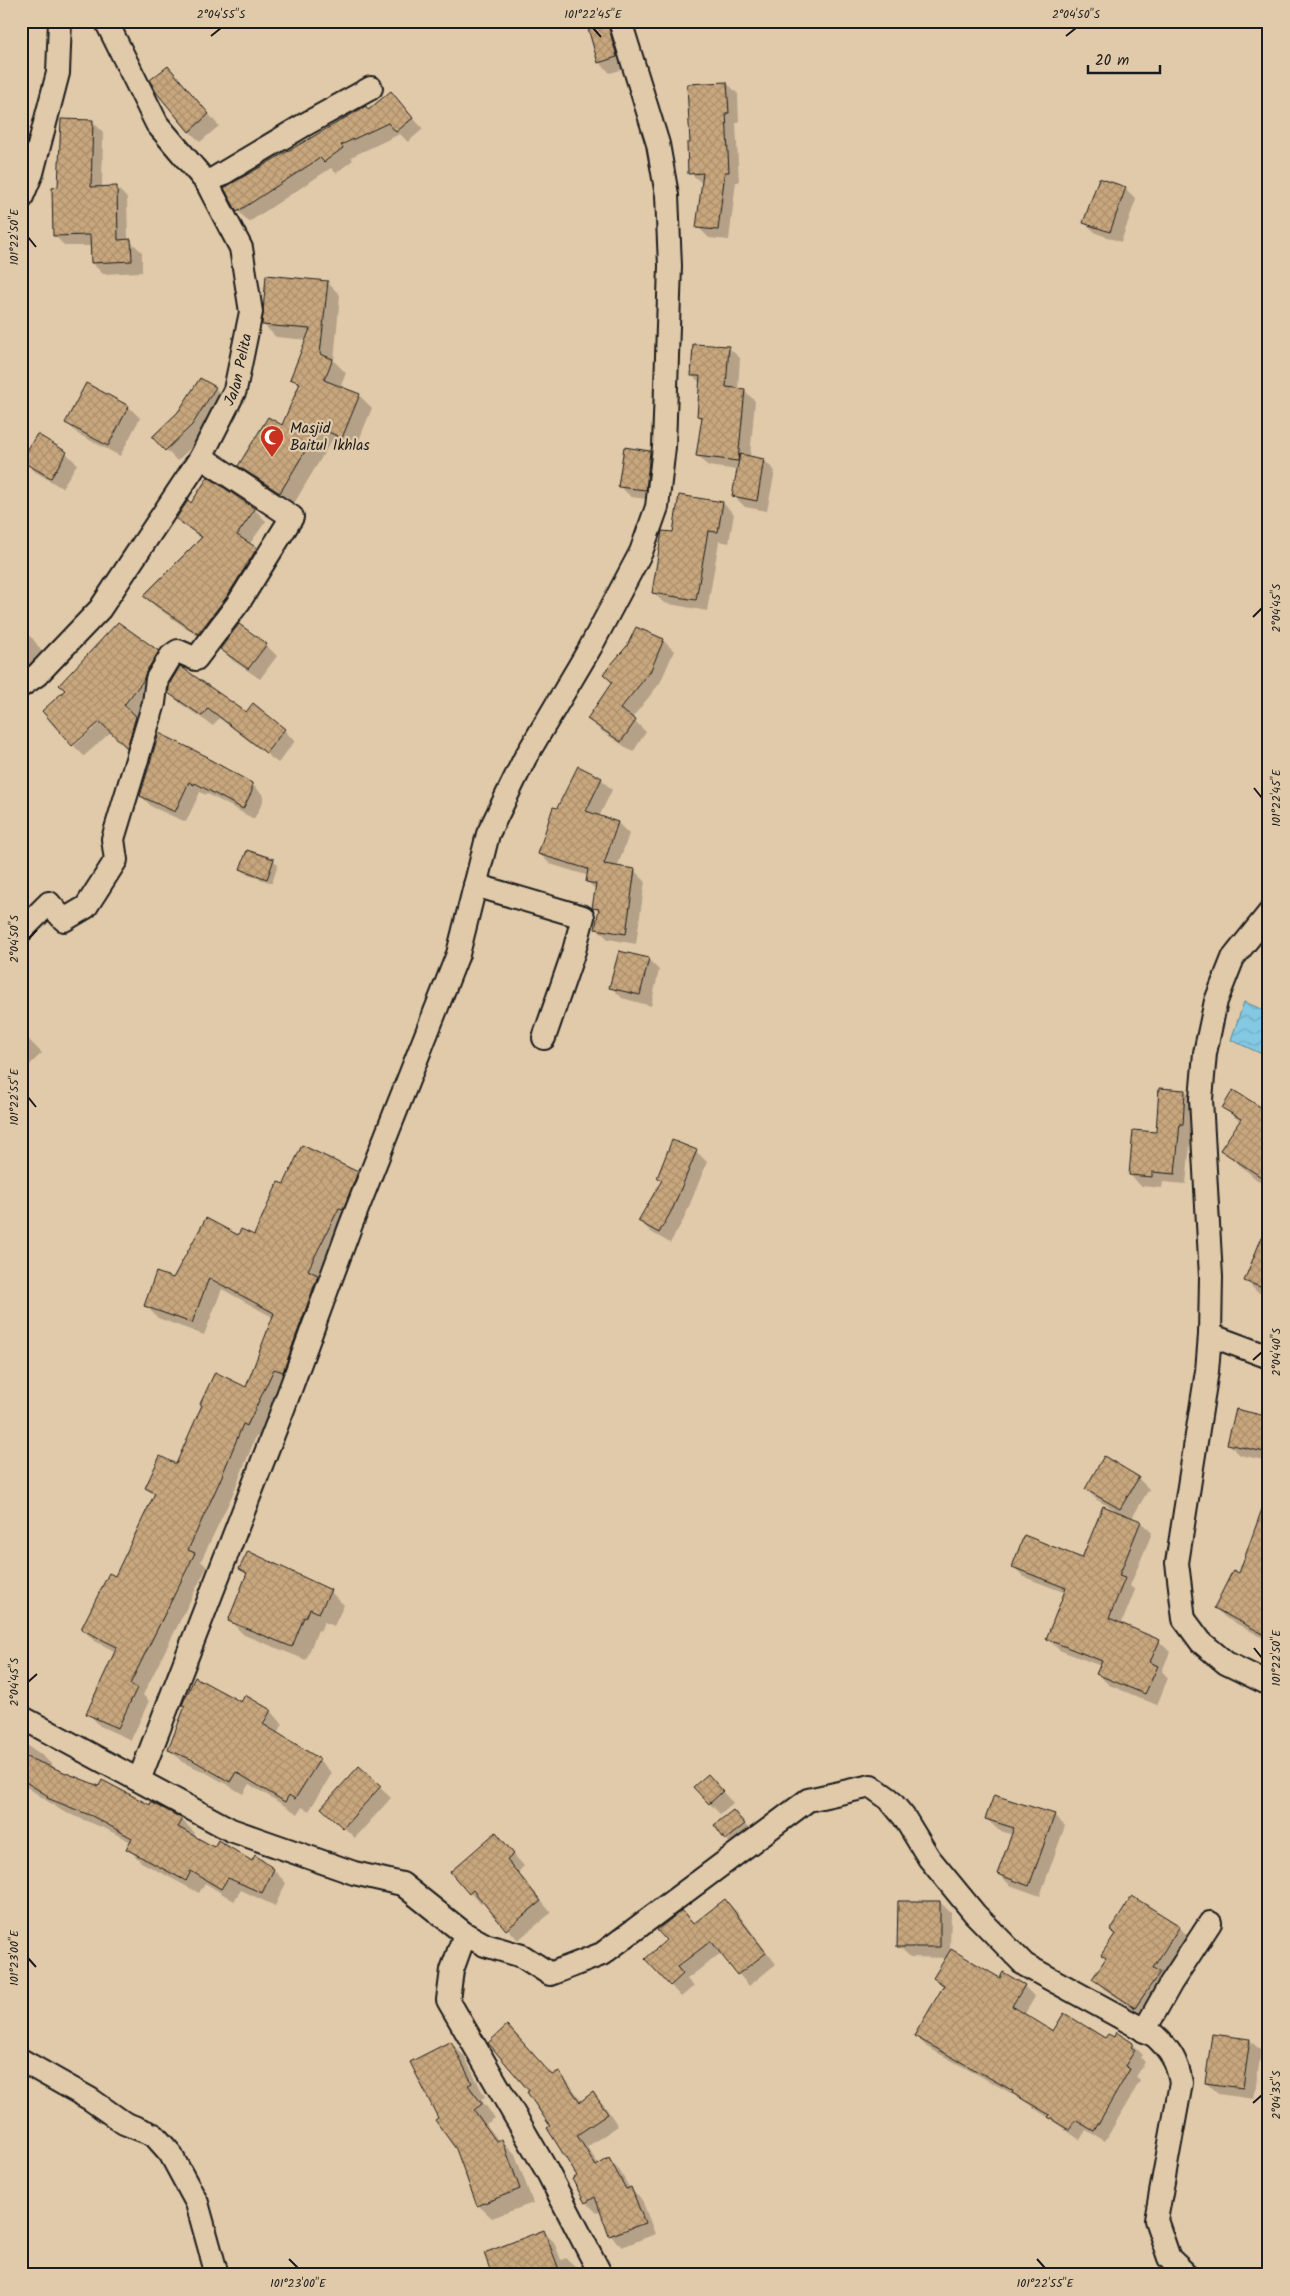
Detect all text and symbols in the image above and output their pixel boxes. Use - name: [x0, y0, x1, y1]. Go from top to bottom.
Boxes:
- text: 2°04'55"S: [197, 5, 246, 24]
- text: 101°22'45"E: [564, 5, 623, 24]
- text: 2°04'50"S: [1052, 5, 1101, 24]
- scale bar: [1088, 42, 1160, 74]
- text: 20 m: [1095, 49, 1129, 73]
- text: 101°22'50"E: [5, 208, 24, 265]
- street label: Jalan Pelita: [218, 331, 259, 410]
- place label: Masjid Baitul Ikhlas: [290, 417, 370, 458]
- mosque icon: Masjid Baitul Ikhlas: [259, 424, 285, 458]
- text: 2°04'45"S: [1267, 583, 1286, 632]
- text: 101°22'45"E: [1267, 768, 1286, 827]
- text: 2°04'50"S: [5, 914, 24, 963]
- text: 101°22'55"E: [5, 1067, 24, 1126]
- text: 2°04'40"S: [1267, 1327, 1286, 1376]
- text: 101°22'50"E: [1267, 1629, 1286, 1686]
- text: 2°04'45"S: [5, 1657, 24, 1706]
- text: 101°23'00"E: [5, 1929, 24, 1986]
- text: 2°04'35"S: [1267, 2070, 1286, 2120]
- text: 101°23'00"E: [270, 2274, 327, 2293]
- text: 101°22'55"E: [1016, 2274, 1075, 2293]

